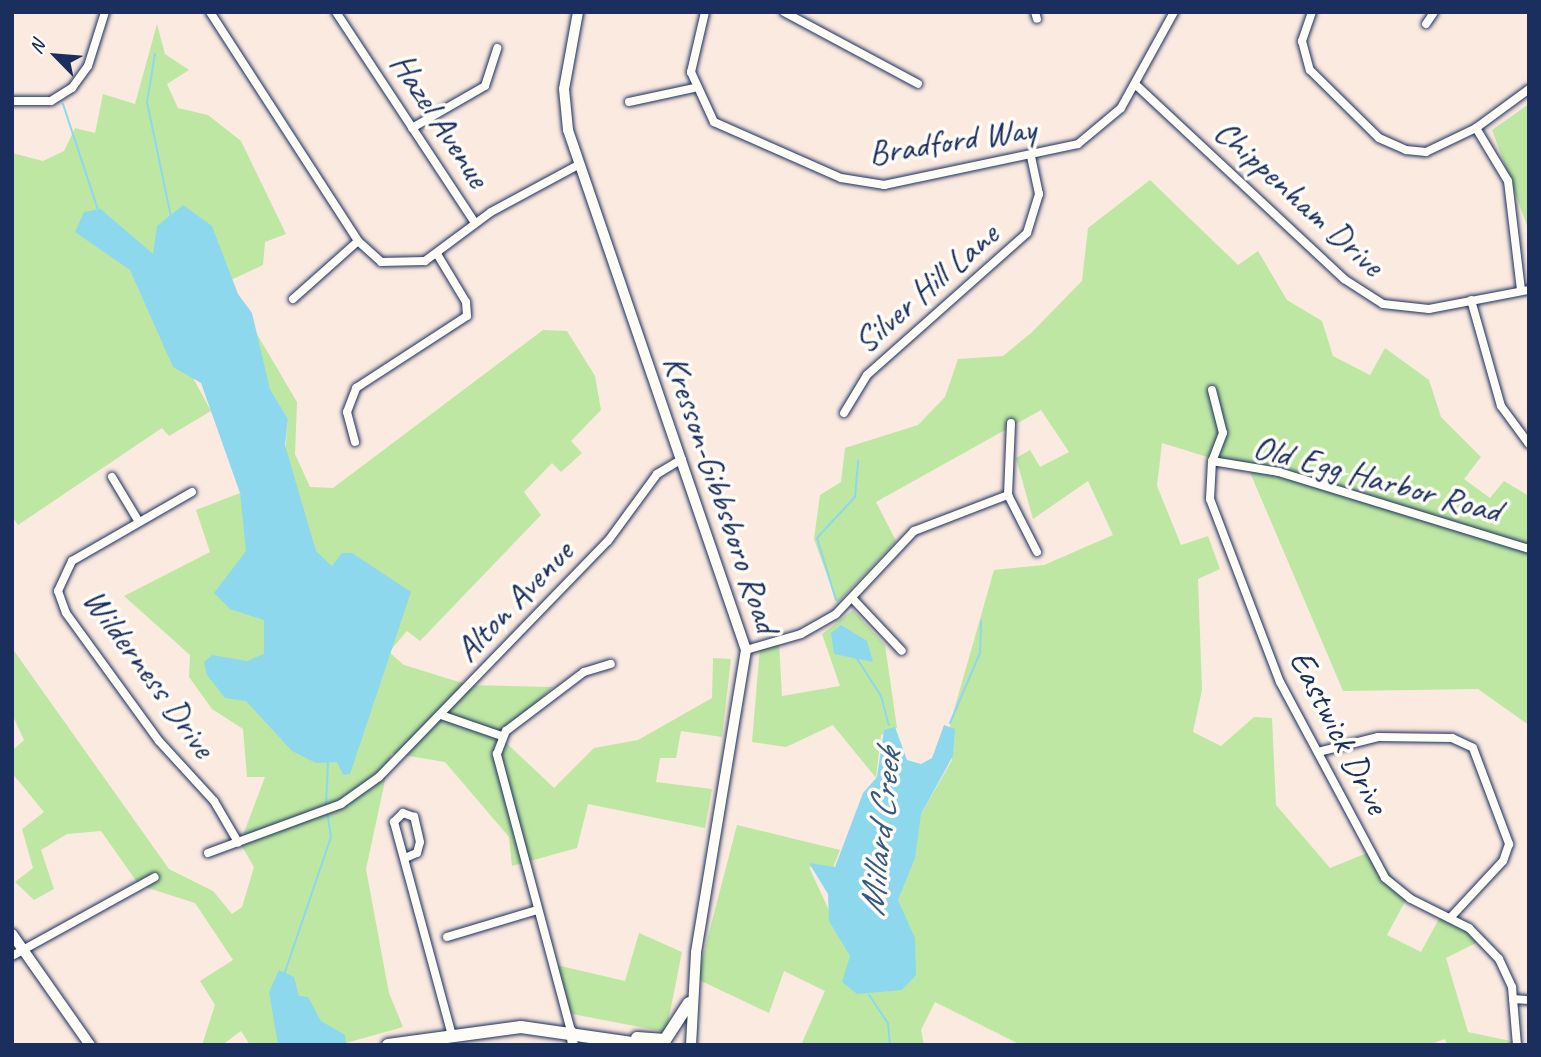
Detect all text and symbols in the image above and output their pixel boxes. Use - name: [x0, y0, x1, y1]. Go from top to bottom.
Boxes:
- north arrow: [21, 21, 91, 91]
- text: N: [24, 37, 50, 58]
- street label: Hazel Avenue: [381, 45, 499, 195]
- street label: Bradford Way: [865, 107, 1039, 175]
- street label: Chippenham Drive: [1205, 111, 1393, 285]
- street label: Silver Hill Lane: [845, 214, 1007, 362]
- street label: Kresson-Gibbsboro Road: [654, 350, 788, 638]
- street label: Old Egg Harbor Road: [1249, 426, 1505, 532]
- street label: Alton Avenue: [446, 532, 582, 670]
- street label: Wilderness Drive: [74, 580, 224, 766]
- street label: Eastwick Drive: [1280, 643, 1398, 821]
- water label: Millard Creek: [849, 748, 911, 918]

